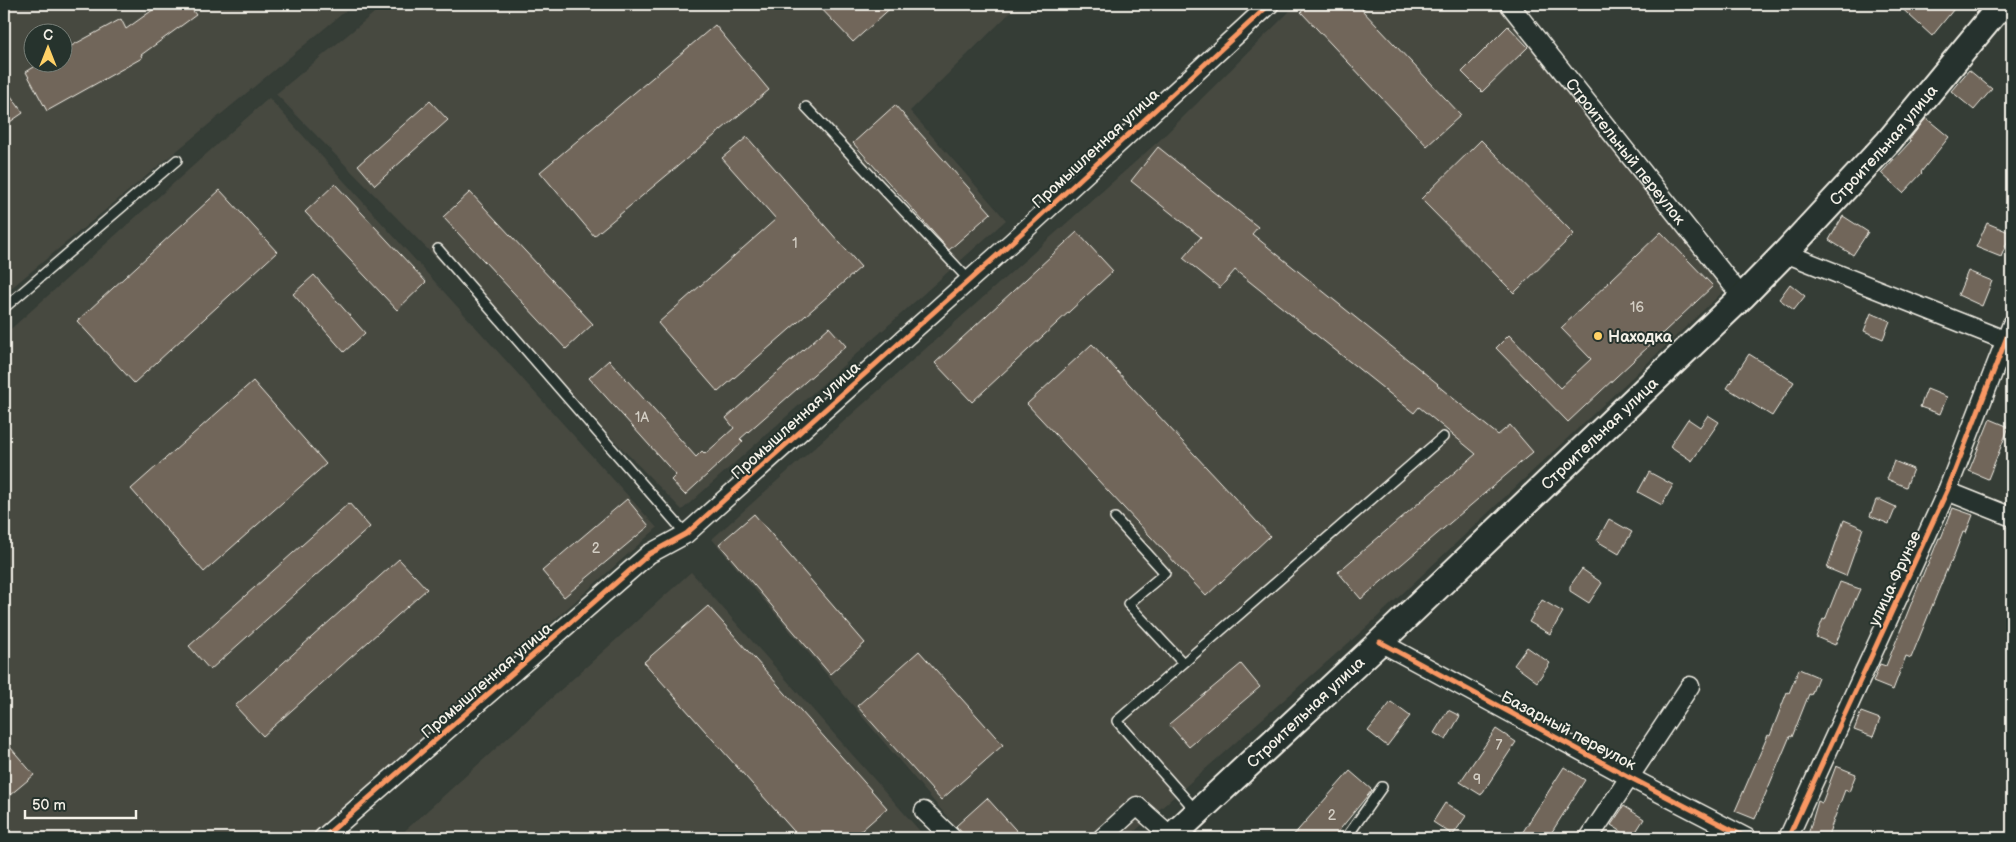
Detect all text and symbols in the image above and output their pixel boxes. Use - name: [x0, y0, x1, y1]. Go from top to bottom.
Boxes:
- north arrow: [22, 22, 72, 72]
- text: С: [43, 27, 53, 44]
- street label: Строительный переулок: [1561, 75, 1689, 229]
- street label: Строительная улица: [1826, 81, 1943, 210]
- street label: Промышленная улица: [1029, 85, 1164, 213]
- house number: 1: [792, 235, 798, 252]
- house number: 16: [1630, 299, 1644, 316]
- place label: Находка: [1608, 328, 1673, 347]
- marker: Находка: [1592, 330, 1604, 342]
- street label: Промышленная улица: [728, 358, 865, 484]
- street label: Строительная улица: [1538, 374, 1663, 494]
- house number: 1А: [635, 409, 649, 426]
- street label: улица Фрунзе: [1865, 528, 1926, 629]
- house number: 2: [592, 540, 601, 557]
- street label: Промышленная улица: [418, 619, 557, 743]
- street label: Строительная улица: [1243, 653, 1369, 772]
- street label: Базарный переулок: [1498, 688, 1639, 775]
- house number: 7: [1496, 737, 1503, 754]
- house number: 9: [1473, 771, 1481, 788]
- scale bar: [25, 787, 136, 819]
- text: 50 m: [32, 796, 66, 815]
- house number: 2: [1328, 807, 1337, 824]

